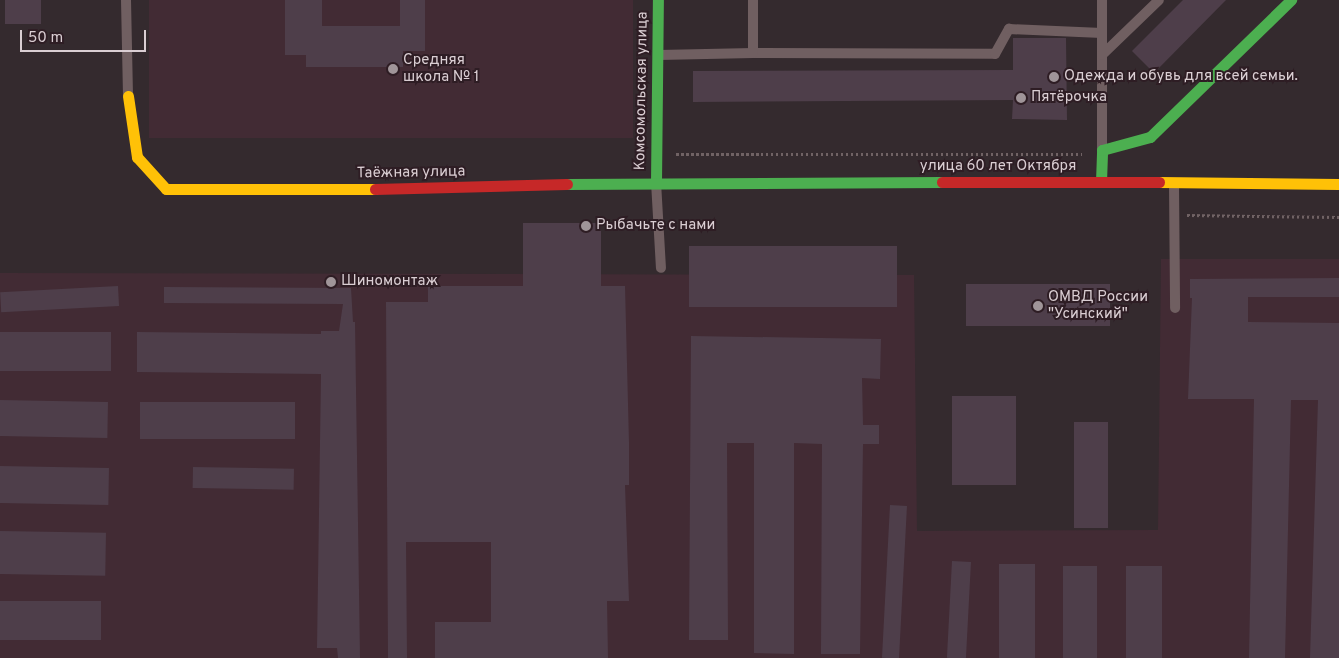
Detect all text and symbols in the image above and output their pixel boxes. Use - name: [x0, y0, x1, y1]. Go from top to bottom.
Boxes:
- street label: Комсомольская улица: [632, 11, 652, 171]
- scale bar: [22, 20, 149, 52]
- text: 50 m: [28, 29, 63, 48]
- place label: Средняя школа № 1: [403, 51, 479, 86]
- marker: Средняя школа № 1: [387, 63, 399, 75]
- place label: Одежда и обувь для всей семьи.: [1064, 68, 1298, 86]
- marker: Одежда и обувь для всей семьи.: [1048, 71, 1060, 83]
- place label: Пятёрочка: [1031, 89, 1107, 107]
- marker: Пятёрочка: [1015, 92, 1027, 104]
- street label: улица 60 лет Октября: [920, 158, 1076, 176]
- street label: Таёжная улица: [356, 163, 466, 183]
- place label: Рыбачьте с нами: [596, 217, 715, 235]
- marker: Рыбачьте с нами: [580, 220, 592, 232]
- place label: Шиномонтаж: [341, 273, 438, 291]
- marker: Шиномонтаж: [325, 276, 337, 288]
- place label: ОМВД России "Усинский": [1048, 288, 1148, 323]
- marker: ОМВД России "Усинский": [1032, 300, 1044, 312]

